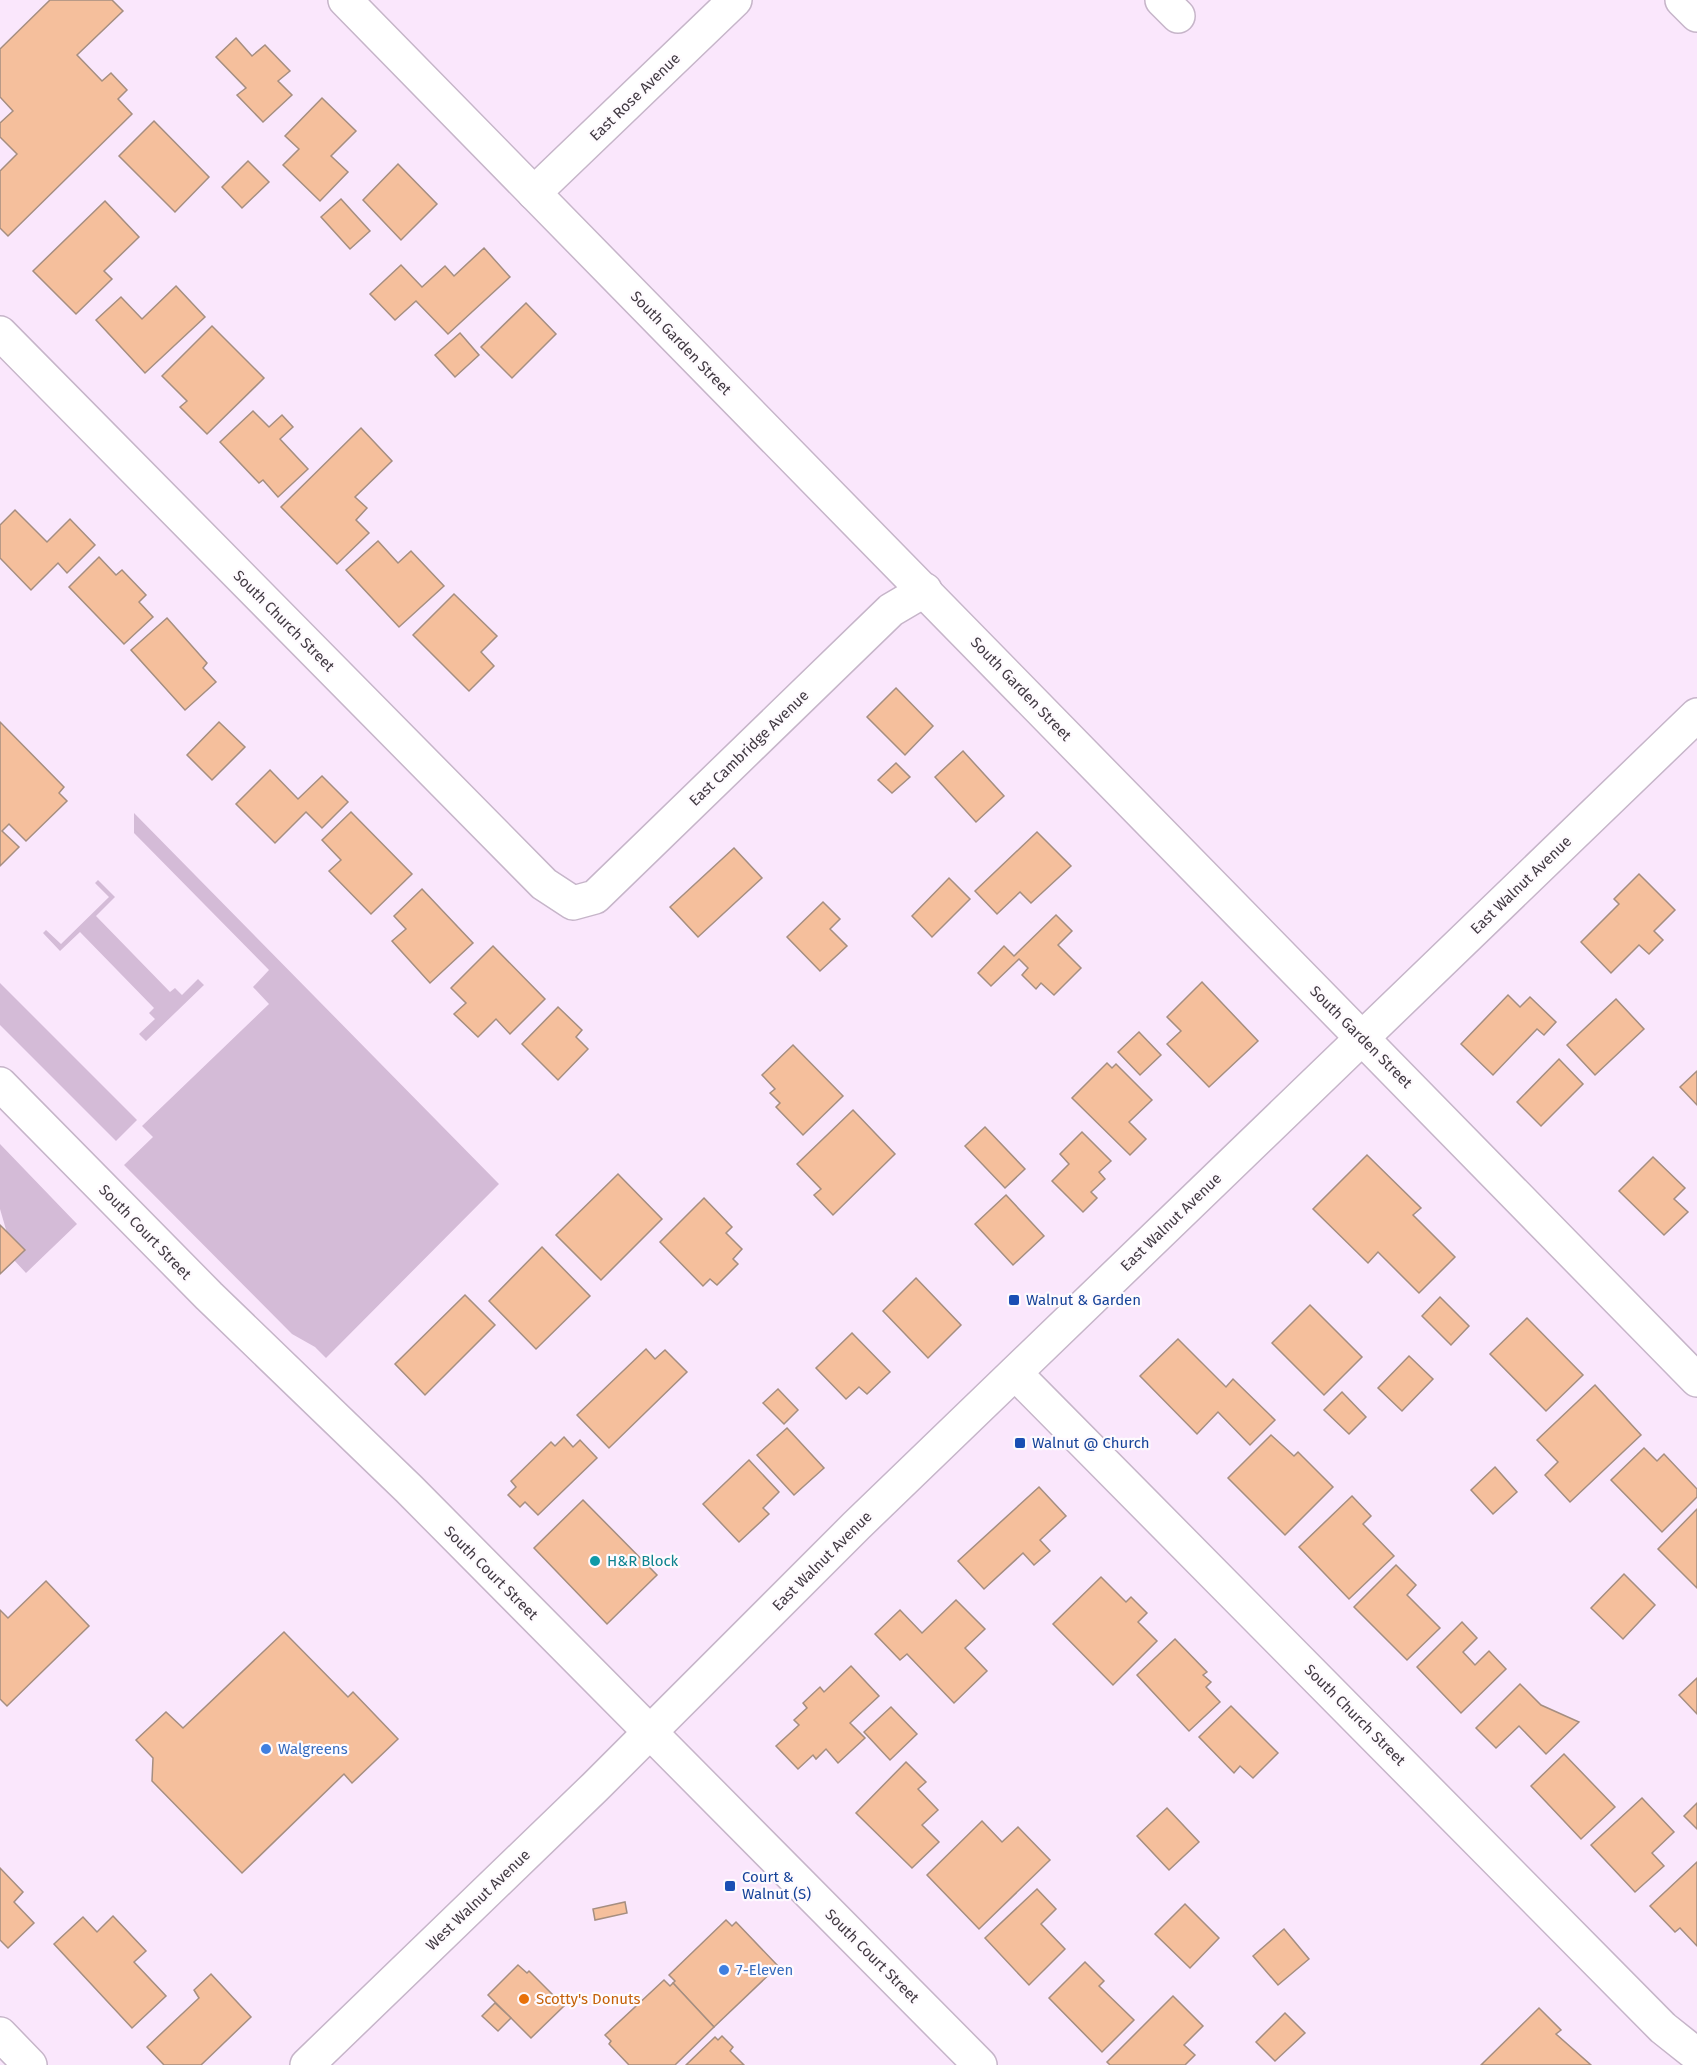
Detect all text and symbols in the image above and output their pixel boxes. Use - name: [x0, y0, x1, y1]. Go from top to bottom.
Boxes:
- street label: East Rose Avenue: [586, 49, 684, 145]
- street label: South Garden Street: [627, 287, 736, 399]
- street label: South Church Street: [230, 567, 339, 676]
- street label: South Garden Street: [967, 633, 1076, 745]
- street label: East Cambridge Avenue: [686, 686, 812, 810]
- street label: East Walnut Avenue: [1467, 832, 1575, 938]
- street label: South Garden Street: [1306, 982, 1416, 1092]
- street label: East Walnut Avenue: [1117, 1169, 1225, 1275]
- street label: South Court Street: [95, 1181, 195, 1284]
- place label: Walnut & Garden: [1026, 1291, 1141, 1309]
- marker: Walnut & Garden: [1007, 1293, 1021, 1307]
- place label: Walnut @ Church: [1032, 1434, 1150, 1452]
- marker: Walnut @ Church: [1013, 1436, 1027, 1450]
- street label: East Walnut Avenue: [769, 1508, 875, 1614]
- street label: South Court Street: [440, 1522, 542, 1624]
- place label: H&R Block: [607, 1552, 679, 1570]
- marker: H&R Block: [588, 1554, 602, 1568]
- street label: South Church Street: [1301, 1661, 1410, 1770]
- place label: Walgreens: [278, 1740, 348, 1758]
- marker: Walgreens: [259, 1742, 273, 1756]
- street label: West Walnut Avenue: [422, 1846, 534, 1954]
- place label: Court & Walnut (S): [742, 1868, 811, 1903]
- marker: Court & Walnut (S): [723, 1879, 737, 1893]
- street label: South Court Street: [821, 1905, 923, 2007]
- place label: 7-Eleven: [736, 1961, 793, 1979]
- marker: 7-Eleven: [717, 1963, 731, 1977]
- place label: Scotty's Donuts: [536, 1990, 640, 2008]
- marker: Scotty's Donuts: [517, 1992, 531, 2006]

